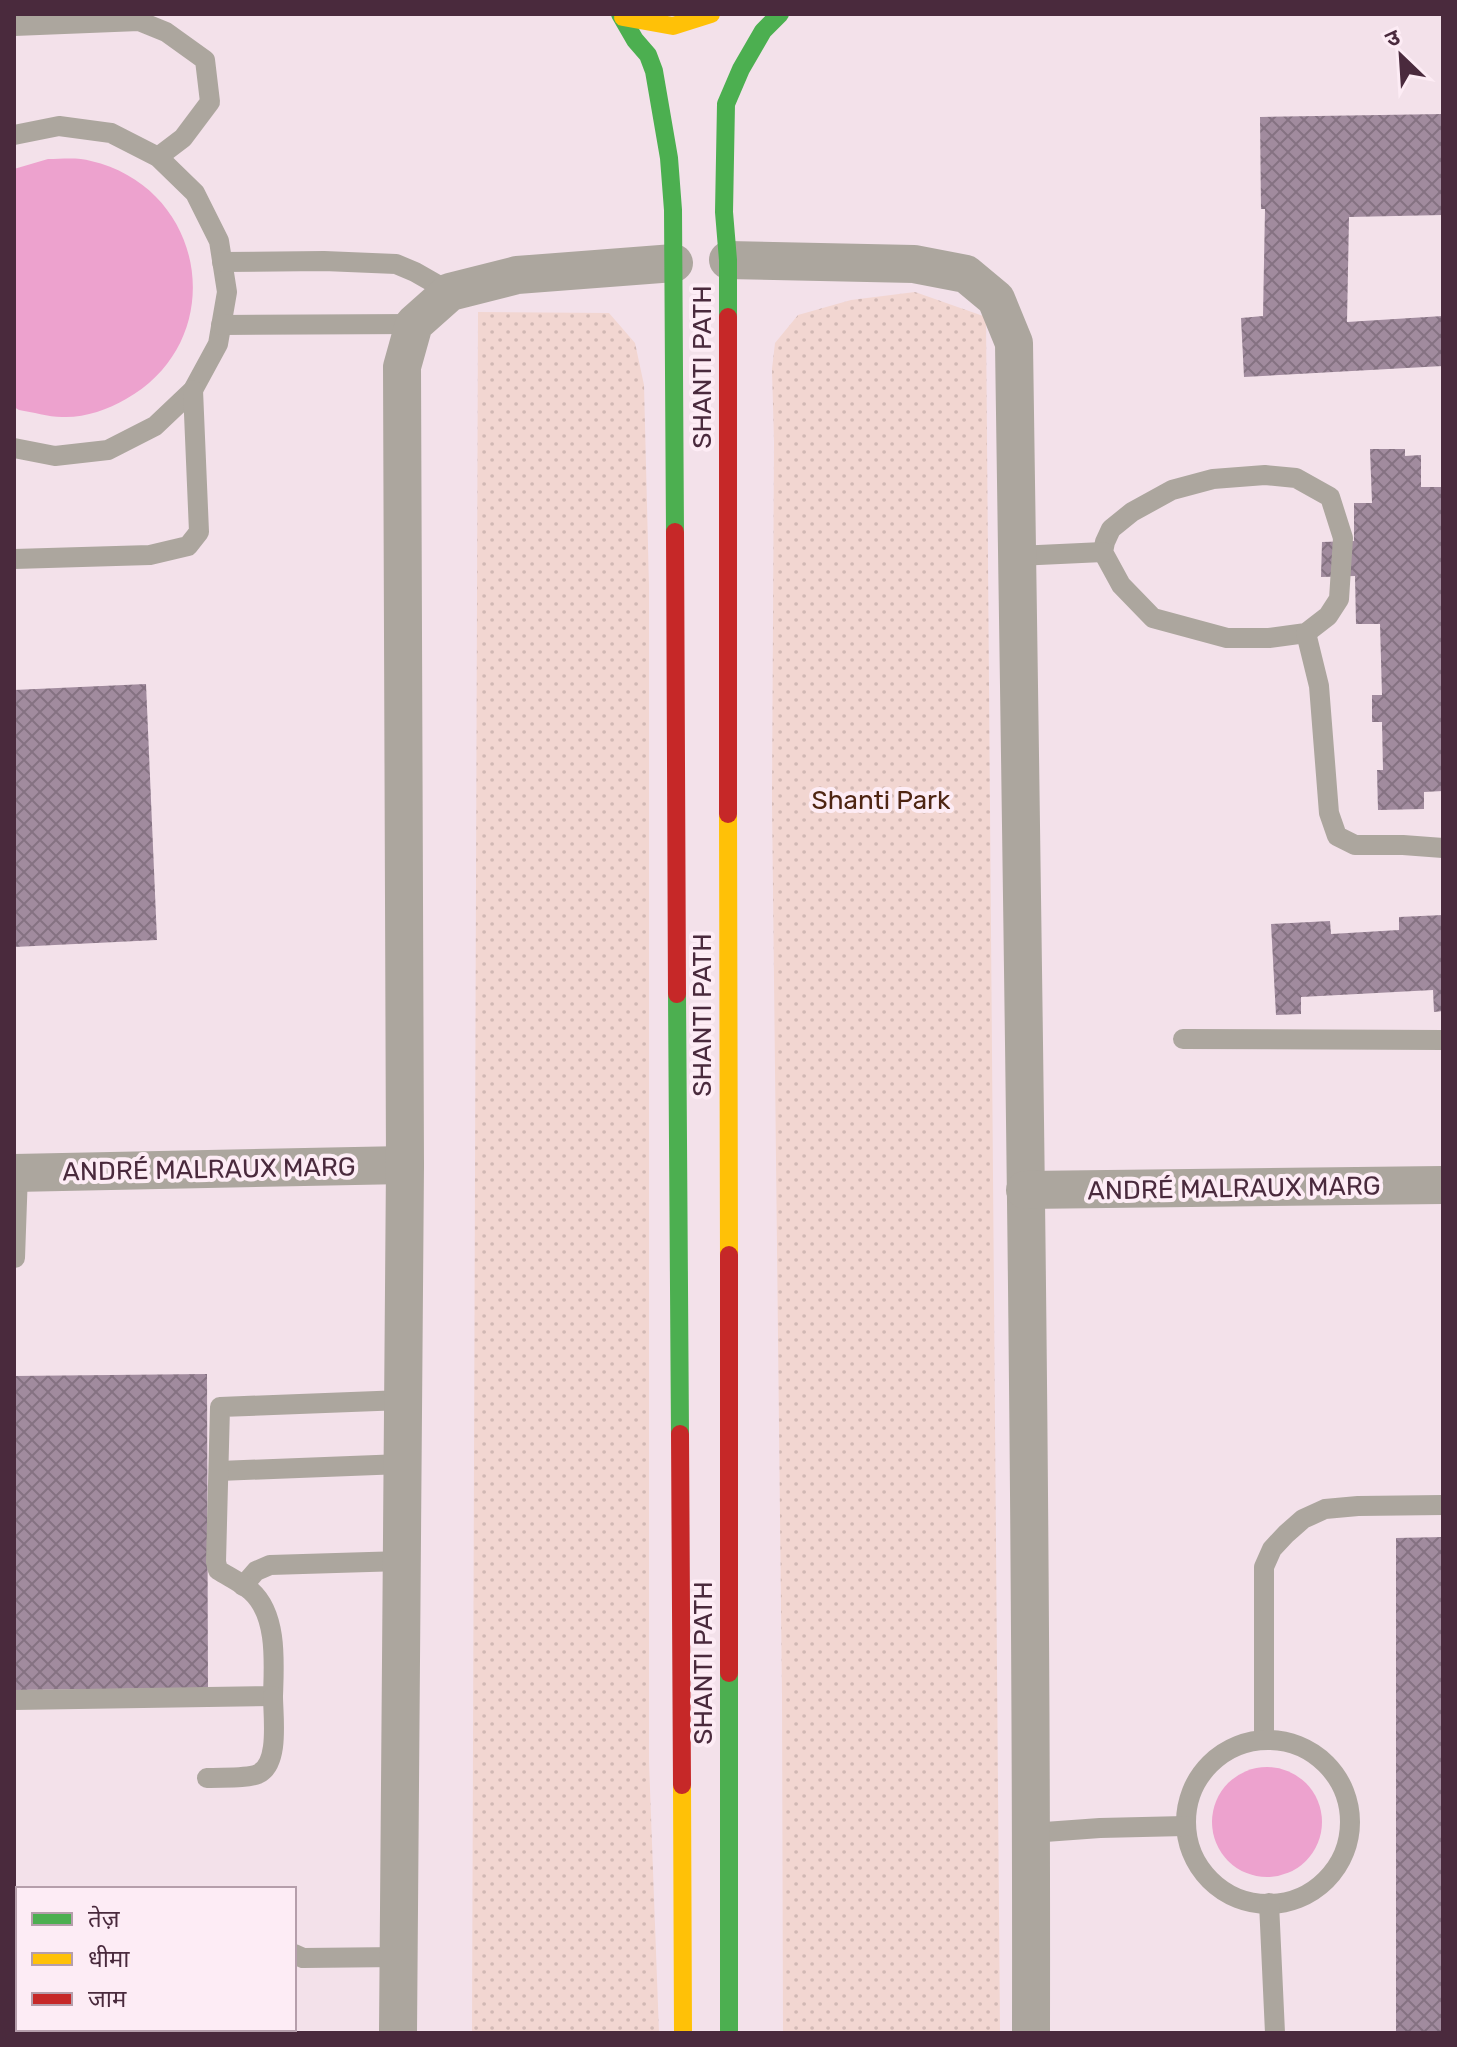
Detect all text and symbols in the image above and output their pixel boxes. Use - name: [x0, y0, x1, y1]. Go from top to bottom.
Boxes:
- north arrow: [1361, 16, 1441, 96]
- text: उ: [1381, 23, 1405, 53]
- street label: SHANTI PATH: [687, 285, 718, 449]
- park label: Shanti Park: [812, 785, 951, 816]
- street label: SHANTI PATH: [687, 933, 718, 1097]
- street label: ANDRÉ MALRAUX MARG: [62, 1151, 356, 1188]
- street label: ANDRÉ MALRAUX MARG: [1087, 1170, 1381, 1207]
- street label: SHANTI PATH: [688, 1581, 719, 1745]
- legend: [16, 1887, 296, 2031]
- text: तेज़: [88, 1905, 121, 1933]
- text: धीमा: [88, 1945, 130, 1973]
- text: जाम: [88, 1985, 127, 2013]

